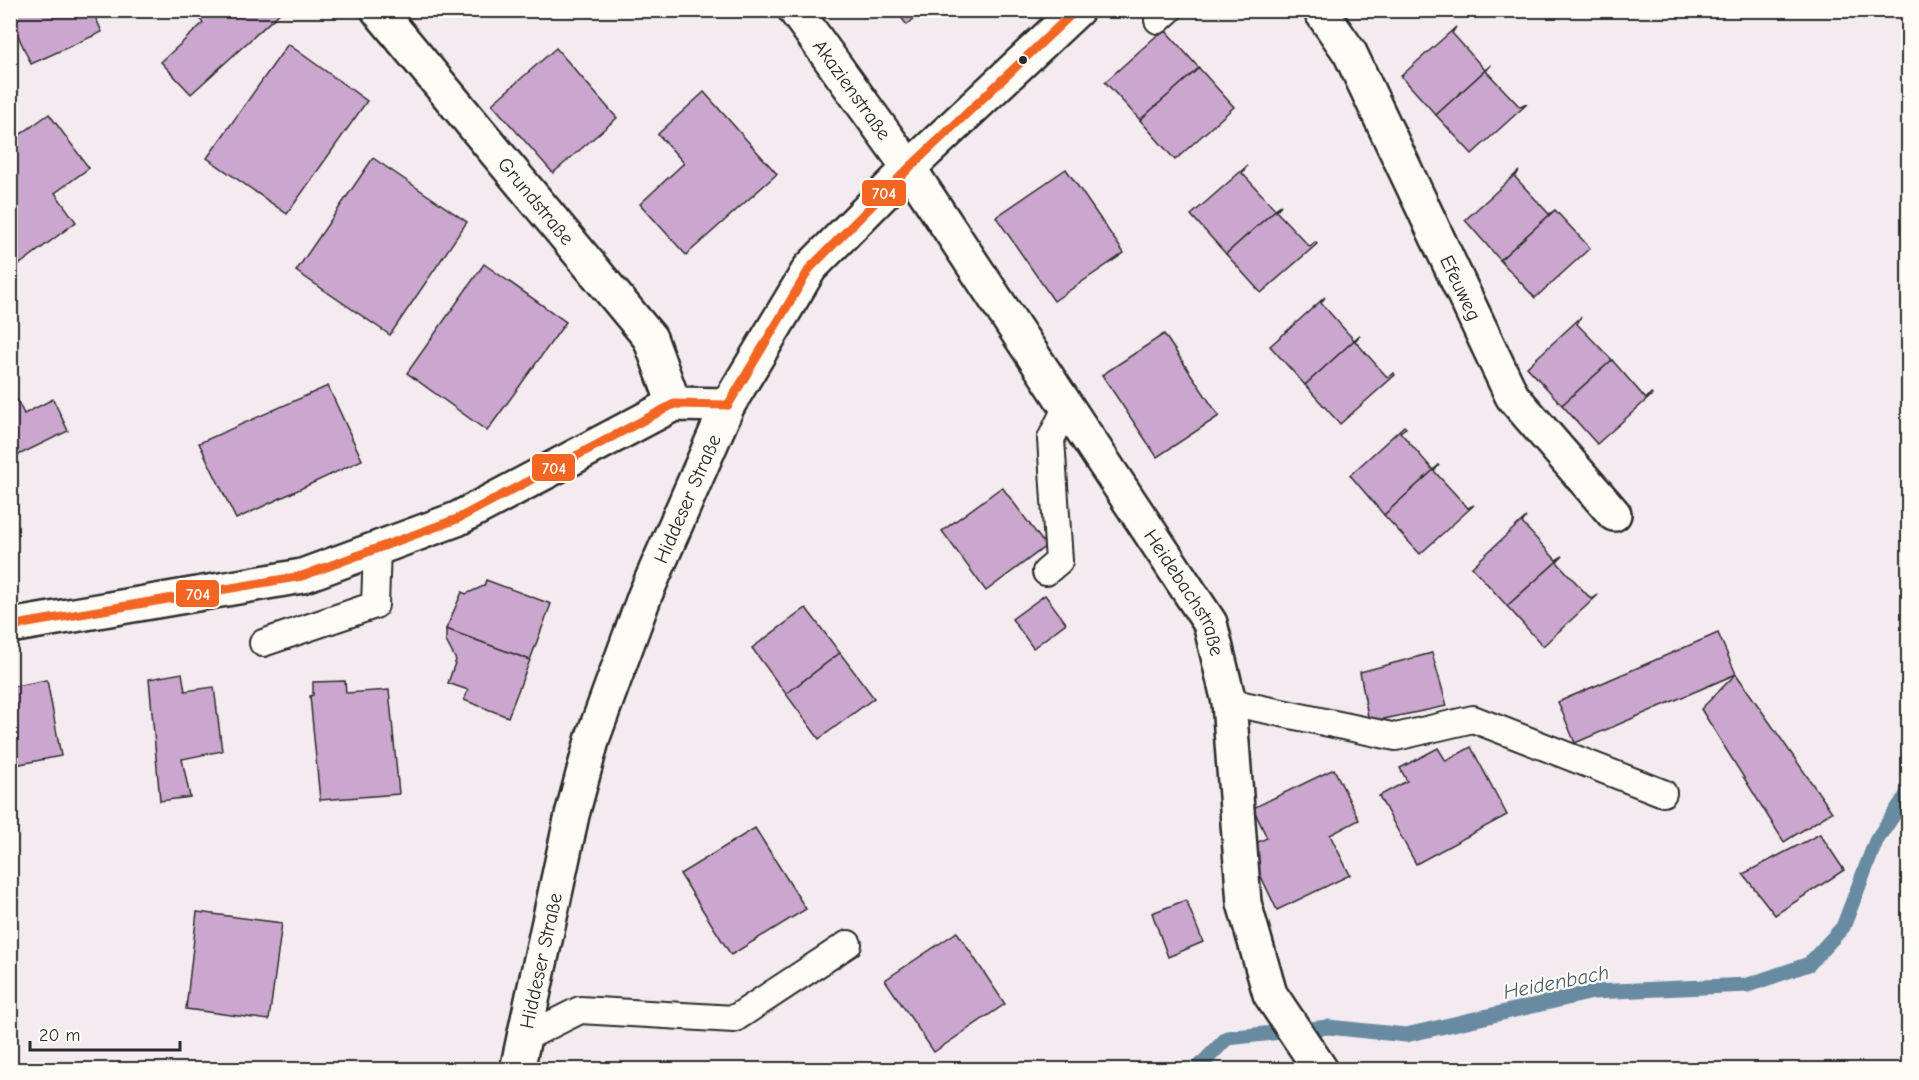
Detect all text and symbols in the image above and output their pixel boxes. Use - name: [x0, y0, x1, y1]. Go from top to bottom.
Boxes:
- street label: Akazienstraße: [808, 35, 896, 144]
- unlabelled marker: [1017, 54, 1029, 66]
- street label: Grundstraße: [493, 152, 579, 249]
- line badge: 704: [861, 179, 907, 207]
- text: 704: [872, 185, 896, 203]
- street label: Efeuweg: [1436, 251, 1486, 324]
- street label: Hiddeser Straße: [649, 431, 725, 567]
- line badge: 704: [531, 453, 576, 482]
- text: 704: [542, 460, 566, 478]
- street label: Heidebachstraße: [1140, 525, 1229, 658]
- line badge: 704: [175, 579, 220, 608]
- text: 704: [186, 586, 210, 604]
- street label: Hiddeser Straße: [515, 890, 566, 1031]
- water label: Heidenbach: [1501, 960, 1611, 1004]
- scale bar: [30, 1014, 180, 1052]
- text: 20 m: [39, 1025, 80, 1046]

